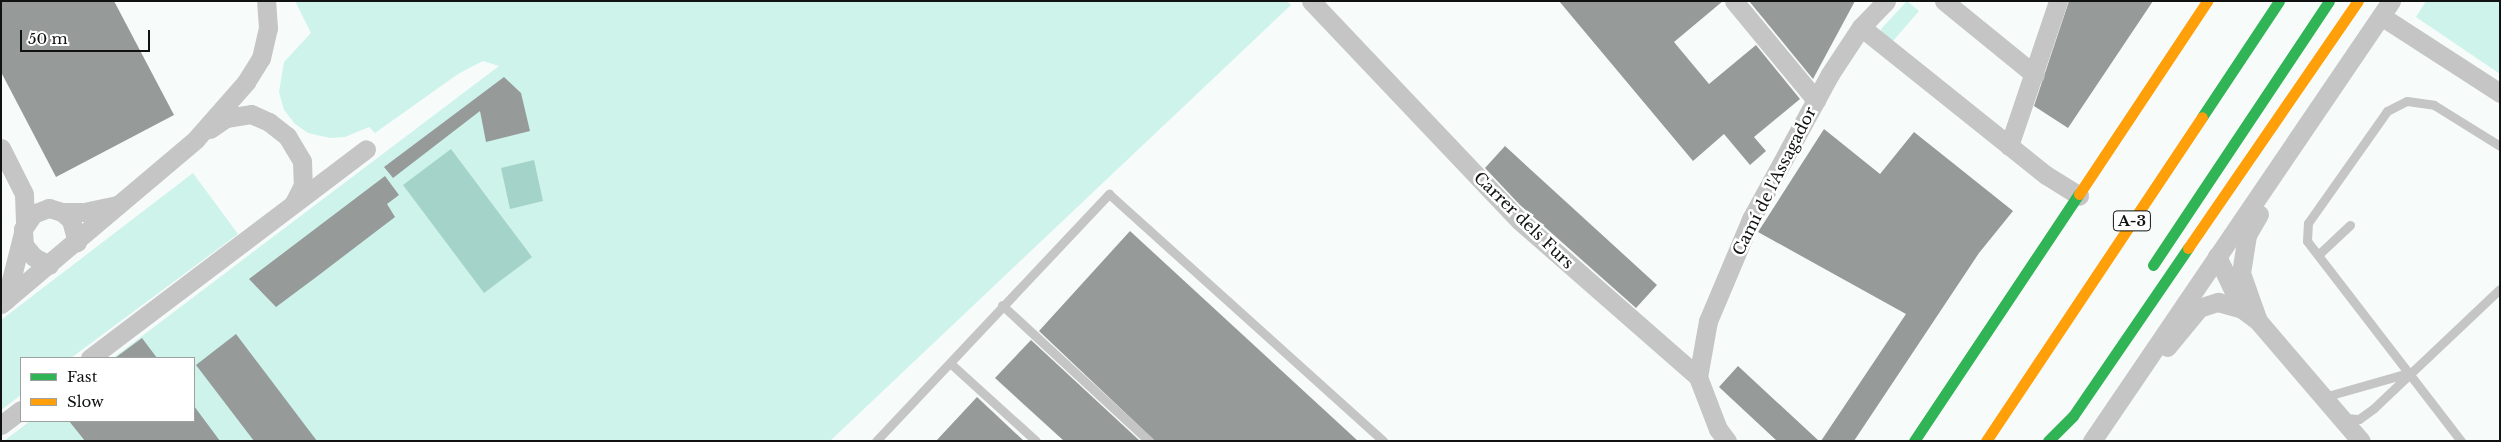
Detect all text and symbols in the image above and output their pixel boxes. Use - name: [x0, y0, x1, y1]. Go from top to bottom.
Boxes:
- scale bar: [22, 20, 152, 52]
- text: 50 m: [28, 29, 68, 48]
- street label: Camí de l'Assagador: [1728, 104, 1820, 258]
- street label: Carrer dels Furs: [1470, 167, 1578, 273]
- road number: A-3: [2112, 208, 2152, 234]
- legend: [20, 357, 195, 422]
- text: Fast: [67, 367, 97, 386]
- text: Slow: [67, 392, 104, 411]

